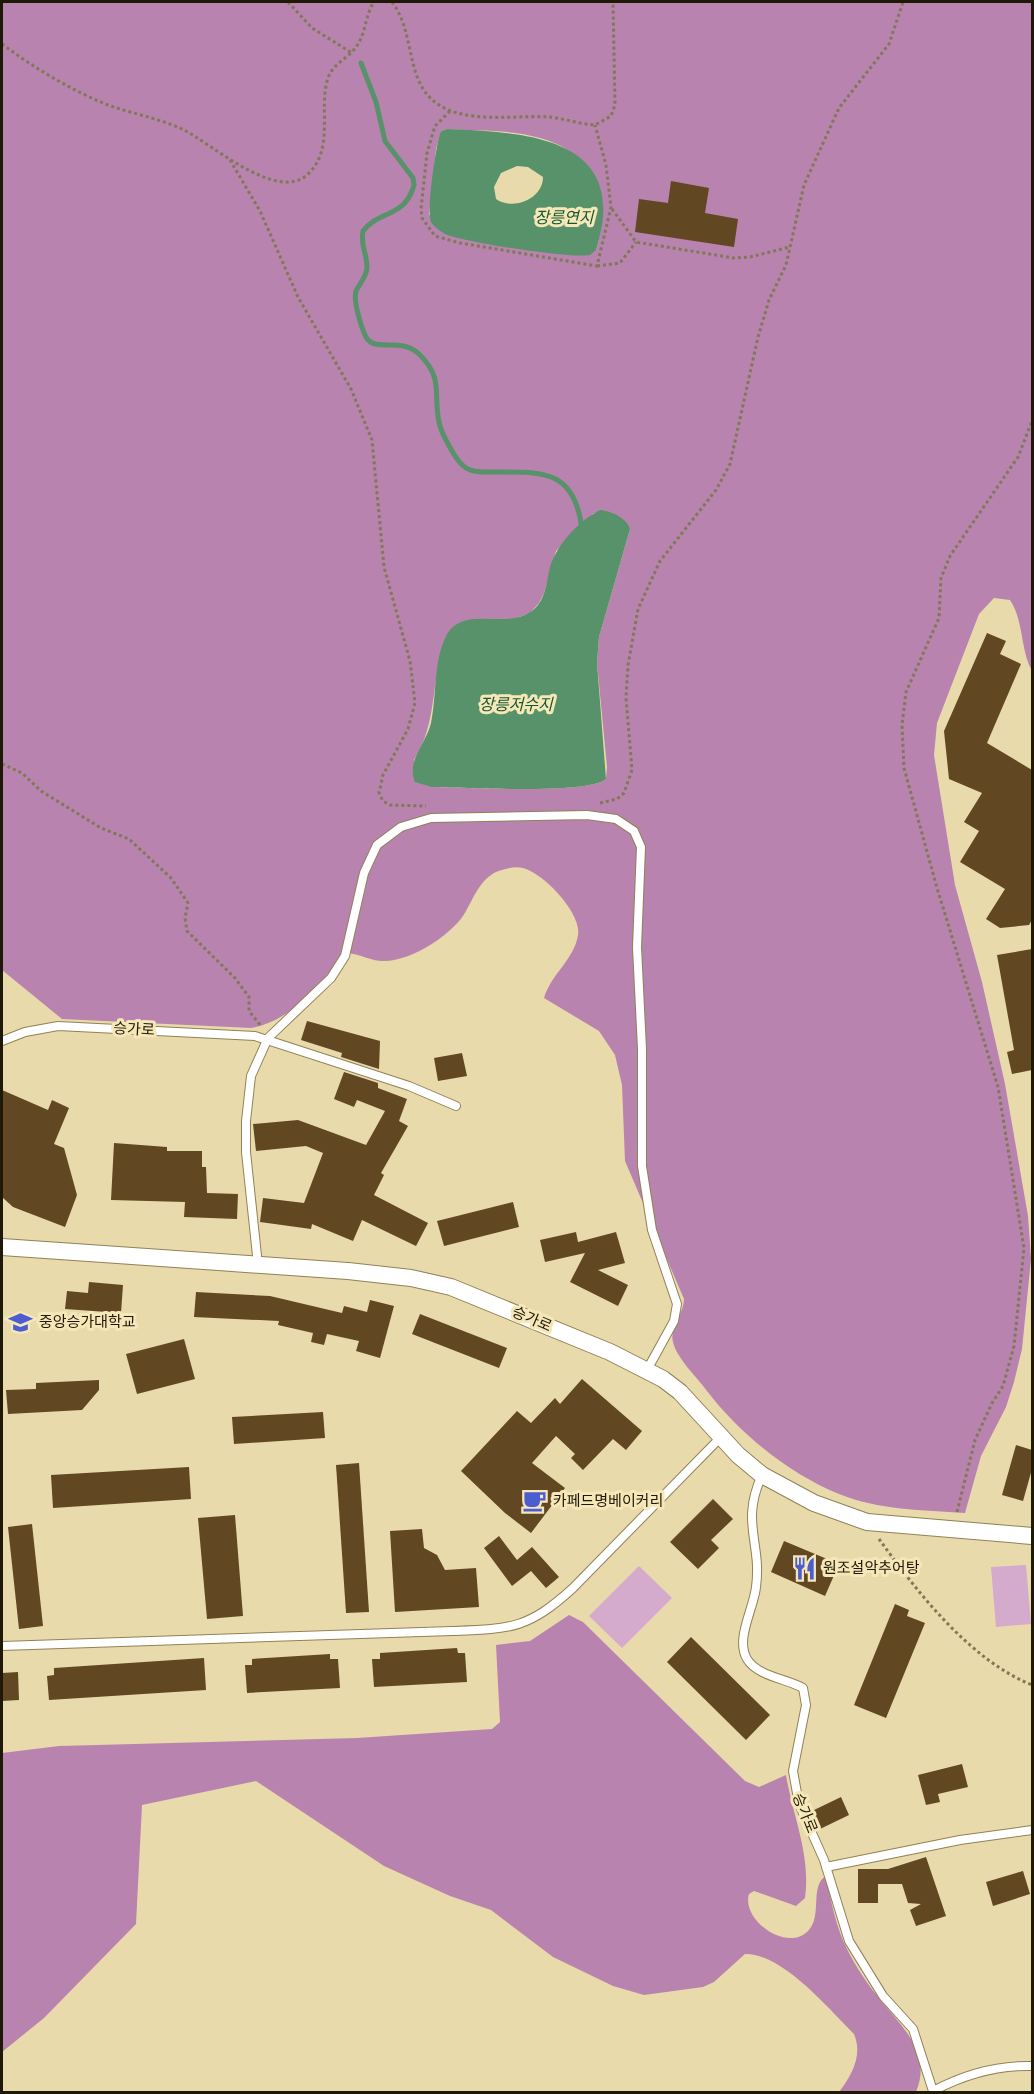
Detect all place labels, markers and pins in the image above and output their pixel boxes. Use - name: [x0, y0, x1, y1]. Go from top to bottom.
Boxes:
- school or university icon: 중앙승가대학교: [8, 1309, 34, 1335]
- place label: 중앙승가대학교: [39, 1312, 136, 1331]
- cafe icon: 카페드명베이커리: [522, 1488, 548, 1514]
- place label: 카페드명베이커리: [553, 1491, 663, 1510]
- restaurant icon: 원조설악추어탕: [792, 1555, 818, 1581]
- place label: 원조설악추어탕: [823, 1558, 920, 1577]

